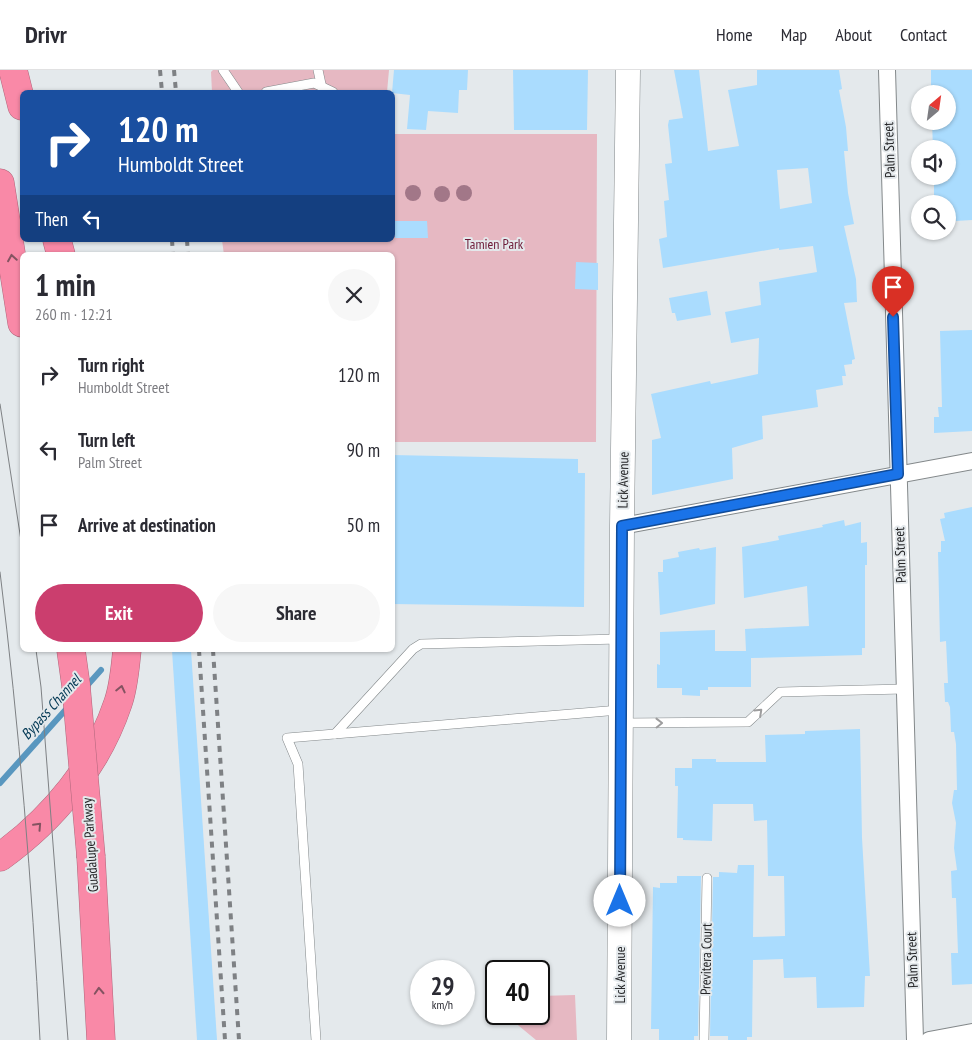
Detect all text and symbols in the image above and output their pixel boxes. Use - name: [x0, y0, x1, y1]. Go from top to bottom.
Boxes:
- text: Drivr: [25, 19, 67, 50]
- text: Home: [716, 23, 753, 46]
- text: Map: [781, 23, 807, 46]
- text: About: [835, 23, 872, 46]
- text: Contact: [900, 23, 947, 46]
- north arrow: [911, 85, 956, 130]
- map controls: [911, 85, 956, 240]
- text: 120 m: [118, 106, 199, 152]
- icon: right: [35, 110, 100, 175]
- street label: Palm Street: [879, 122, 899, 178]
- button: sound: [911, 140, 956, 185]
- text: Humboldt Street: [118, 150, 244, 178]
- button: search: [911, 195, 956, 240]
- icon: left: [78, 205, 106, 233]
- text: Then: [35, 207, 68, 231]
- park label: Tamien Park: [465, 235, 524, 253]
- one-way arrow: [7, 254, 18, 262]
- text: 1 min: [35, 265, 96, 304]
- pin: [872, 266, 914, 317]
- button: close: [328, 269, 380, 321]
- icon: arrive: [879, 273, 907, 301]
- text: 260 m · 12:21: [35, 304, 113, 324]
- text: Turn right: [78, 353, 144, 377]
- icon: right: [35, 361, 63, 389]
- text: 120 m: [338, 363, 380, 387]
- text: Humboldt Street: [78, 377, 169, 397]
- text: Turn left: [78, 428, 135, 452]
- icon: left: [35, 436, 63, 464]
- text: 90 m: [347, 438, 380, 462]
- street label: Lick Avenue: [614, 451, 632, 509]
- text: Palm Street: [78, 452, 142, 472]
- icon: arrive: [35, 511, 63, 539]
- text: Arrive at destination: [78, 513, 216, 537]
- text: 50 m: [347, 513, 380, 537]
- street label: Palm Street: [890, 527, 910, 583]
- button: Exit: [35, 584, 203, 642]
- button: Share: [213, 584, 380, 642]
- water label: Bypass Channel: [17, 669, 86, 743]
- one-way arrow: [115, 685, 126, 694]
- one-way arrow: [753, 709, 762, 718]
- one-way arrow: [656, 718, 663, 728]
- street label: Guadalupe Parkway: [78, 797, 102, 893]
- one-way arrow: [32, 823, 41, 832]
- position arrow: [593, 874, 645, 926]
- street label: Previtera Court: [696, 923, 716, 995]
- street label: Palm Street: [902, 932, 922, 988]
- street label: Lick Avenue: [611, 946, 629, 1003]
- speed limit sign: 40: [485, 960, 550, 1025]
- text: 29: [431, 970, 454, 1002]
- one-way arrow: [93, 987, 104, 995]
- text: km/h: [432, 997, 453, 1012]

